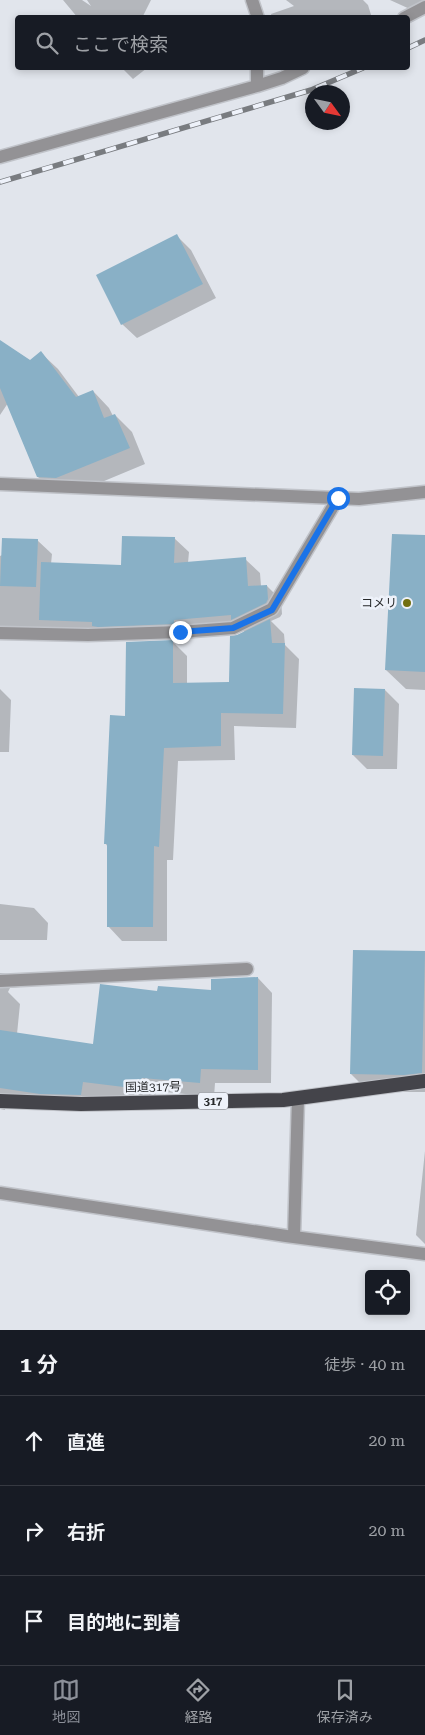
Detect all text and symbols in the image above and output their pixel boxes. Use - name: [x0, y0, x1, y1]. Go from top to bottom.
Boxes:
- search box: [15, 15, 410, 70]
- icon: search: [33, 29, 61, 57]
- text: ここで検索: [73, 33, 168, 56]
- north arrow: [305, 85, 350, 130]
- route start: [327, 487, 350, 510]
- place label: コメリ: [361, 596, 397, 610]
- marker: コメリ: [401, 597, 413, 609]
- route end: [169, 621, 192, 644]
- street label: 国道317号: [125, 1080, 181, 1094]
- road number: 317: [198, 1092, 228, 1110]
- map controls: [365, 1270, 410, 1315]
- button: locate: [365, 1270, 410, 1315]
- text: 1 分: [20, 1353, 58, 1377]
- text: 徒歩 · 40 m: [324, 1355, 405, 1374]
- icon: ahead: [20, 1427, 48, 1455]
- text: 直進: [67, 1431, 105, 1454]
- text: 20 m: [368, 1431, 405, 1450]
- icon: right: [20, 1517, 48, 1545]
- text: 右折: [67, 1521, 105, 1544]
- text: 20 m: [368, 1521, 405, 1540]
- icon: arrive: [20, 1607, 48, 1635]
- text: 目的地に到着: [67, 1611, 181, 1634]
- tab: 地図: [52, 1676, 80, 1726]
- tab: 経路: [184, 1676, 212, 1726]
- tab: 保存済み: [317, 1676, 373, 1726]

